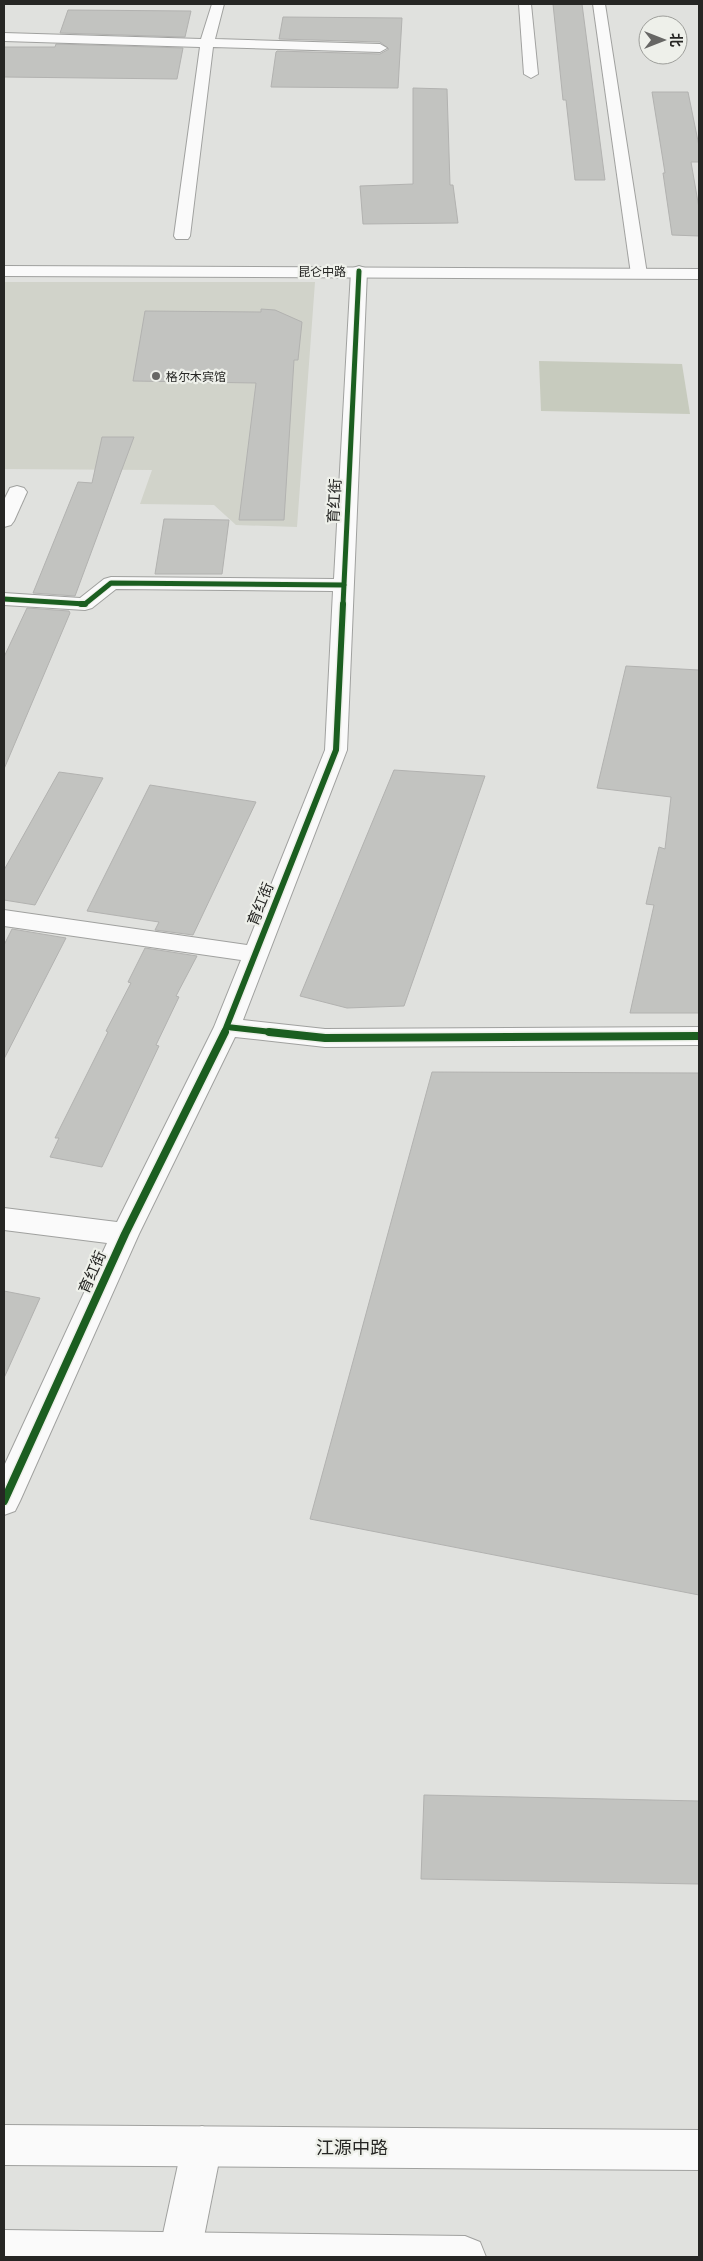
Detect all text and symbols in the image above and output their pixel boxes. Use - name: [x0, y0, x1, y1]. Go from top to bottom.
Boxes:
- north arrow: [638, 15, 688, 65]
- text: 北: [667, 33, 685, 47]
- street label: 昆仑中路: [298, 264, 346, 279]
- place label: 格尔木宾馆: [166, 369, 226, 384]
- marker: 格尔木宾馆: [150, 370, 162, 382]
- street label: 育红街: [323, 478, 345, 524]
- street label: 育红街: [243, 880, 277, 928]
- street label: 育红街: [74, 1248, 110, 1296]
- street label: 江源中路: [316, 2136, 388, 2159]

